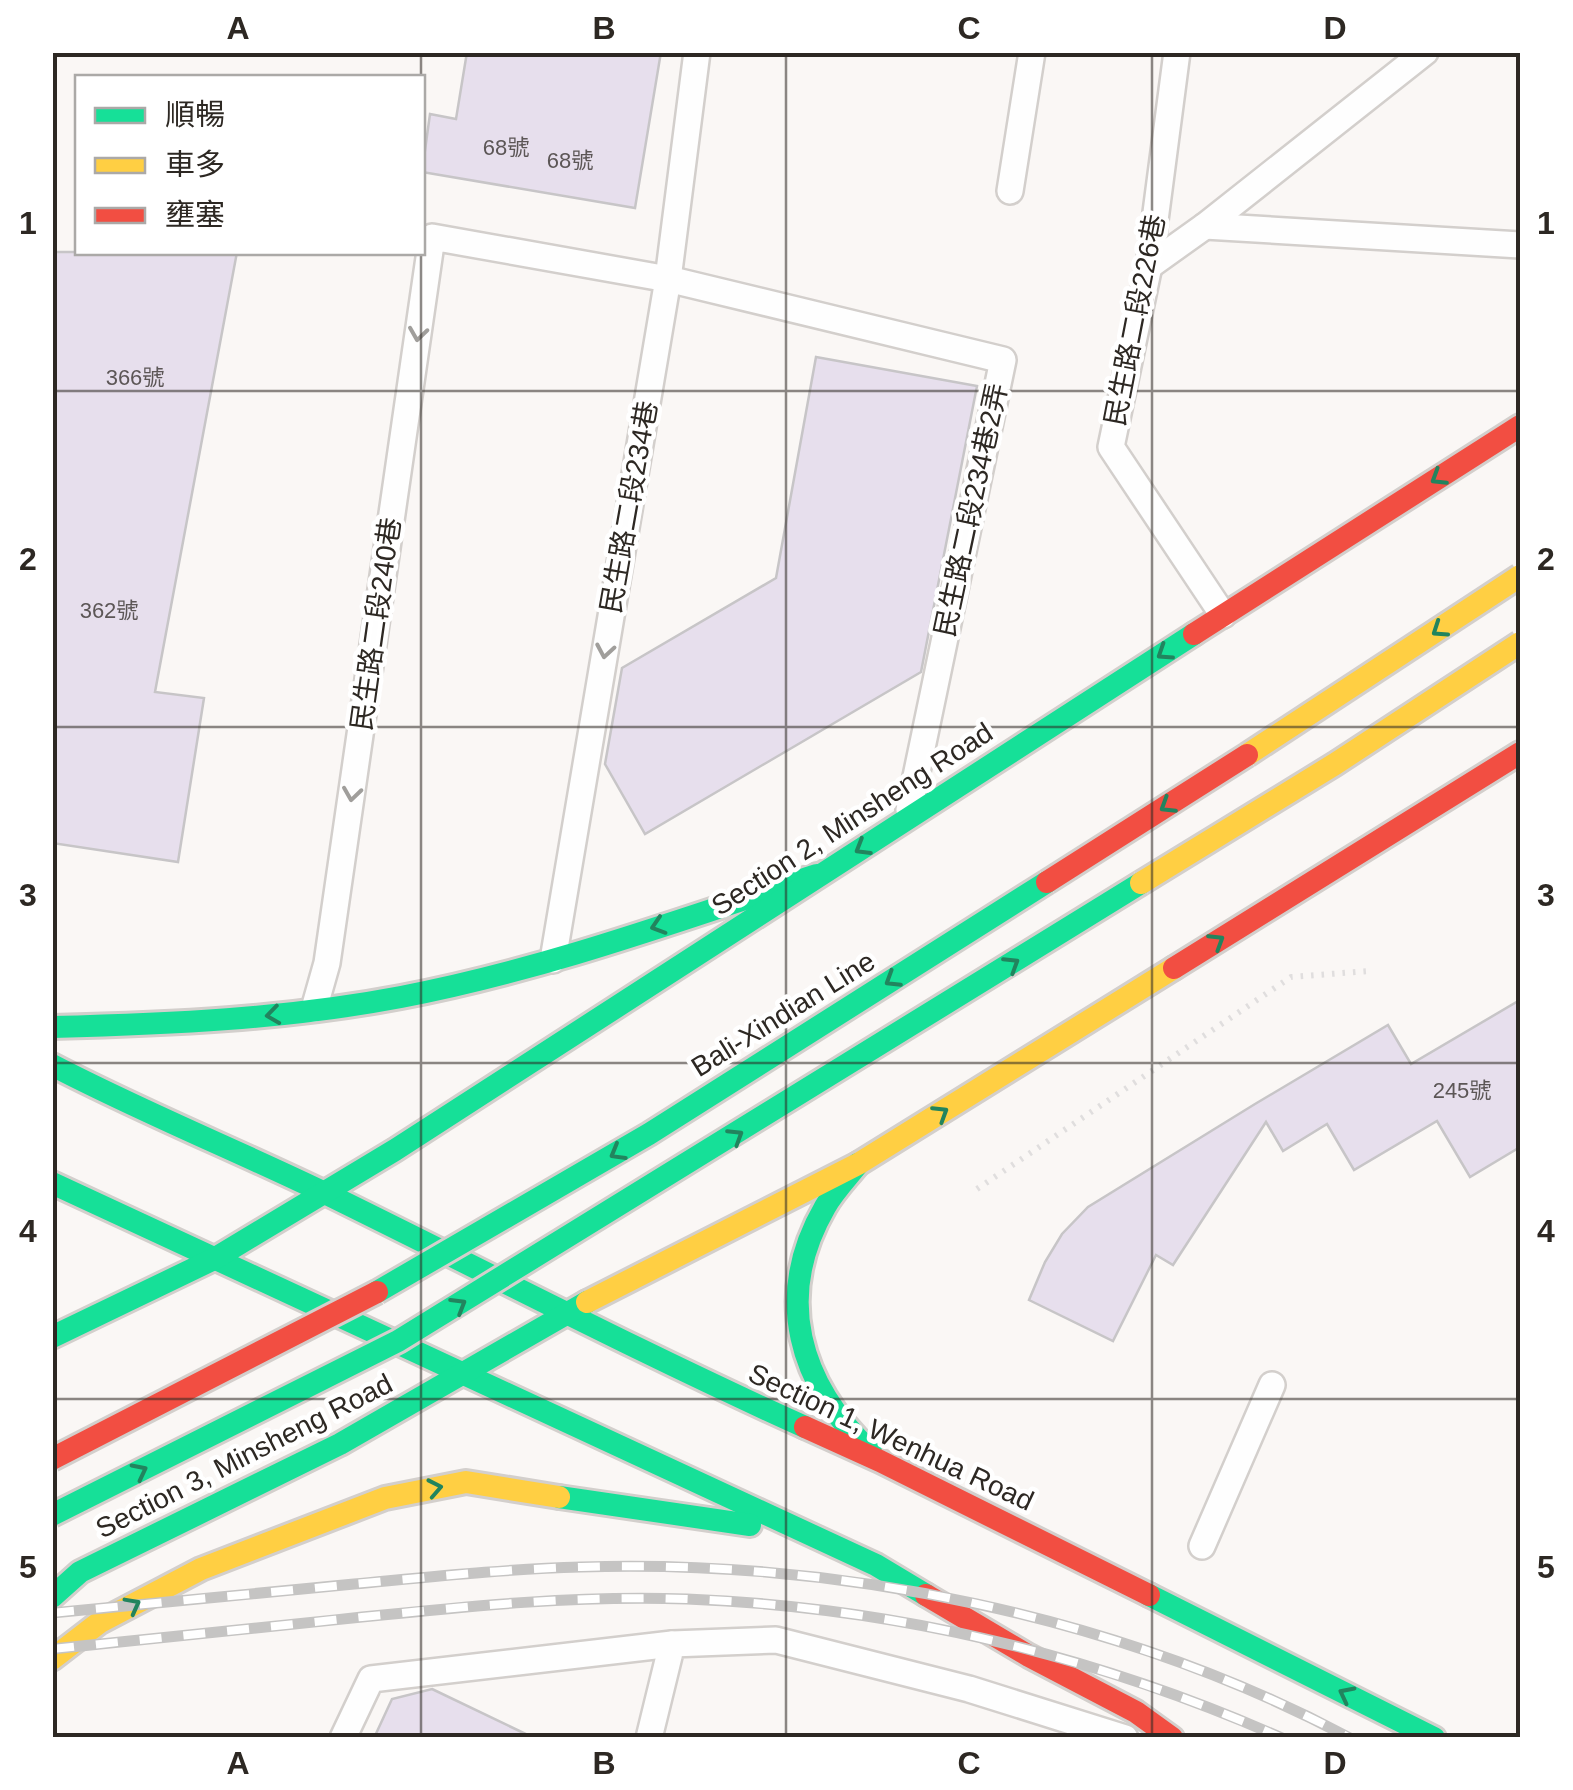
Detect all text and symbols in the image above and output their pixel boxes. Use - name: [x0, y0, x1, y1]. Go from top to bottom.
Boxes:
- text: A: [226, 10, 250, 46]
- text: B: [592, 10, 616, 46]
- text: C: [957, 10, 981, 46]
- text: D: [1323, 10, 1347, 46]
- legend: [75, 75, 425, 255]
- text: 順暢: [165, 98, 225, 131]
- house number: 68號: [483, 135, 529, 160]
- text: 車多: [165, 148, 225, 181]
- house number: 68號: [547, 148, 593, 173]
- text: 壅塞: [165, 198, 225, 231]
- text: 1: [19, 205, 37, 241]
- text: 1: [1537, 205, 1555, 241]
- street label: 民生路二段226巷: [1099, 212, 1171, 428]
- one-way arrow: [409, 325, 430, 342]
- house number: 366號: [106, 365, 164, 390]
- street label: 民生路二段234巷2弄: [929, 380, 1013, 640]
- street label: 民生路二段234巷: [595, 399, 663, 615]
- one-way arrow: [1431, 466, 1449, 485]
- street label: 民生路二段240巷: [346, 516, 406, 732]
- text: 2: [19, 541, 37, 577]
- text: 2: [1537, 541, 1555, 577]
- house number: 362號: [80, 598, 138, 623]
- one-way arrow: [1432, 617, 1450, 636]
- one-way arrow: [1157, 641, 1175, 660]
- one-way arrow: [595, 643, 616, 659]
- street label: Section 2, Minsheng Road: [706, 717, 998, 921]
- one-way arrow: [342, 786, 363, 802]
- one-way arrow: [1159, 794, 1177, 813]
- one-way arrow: [855, 836, 873, 855]
- text: 3: [19, 877, 37, 913]
- text: 3: [1537, 877, 1555, 913]
- one-way arrow: [650, 915, 667, 935]
- one-way arrow: [1206, 935, 1224, 954]
- street label: Bali-Xindian Line: [686, 945, 880, 1083]
- one-way arrow: [1002, 957, 1020, 976]
- one-way arrow: [885, 968, 903, 987]
- one-way arrow: [265, 1003, 282, 1024]
- house number: 245號: [1433, 1078, 1491, 1103]
- one-way arrow: [930, 1106, 948, 1125]
- one-way arrow: [725, 1129, 743, 1148]
- one-way arrow: [609, 1141, 627, 1160]
- text: 4: [19, 1213, 37, 1249]
- text: 4: [1537, 1213, 1555, 1249]
- one-way arrow: [448, 1298, 466, 1317]
- street label: Section 1, Wenhua Road: [744, 1357, 1038, 1517]
- street label: Section 3, Minsheng Road: [91, 1368, 397, 1544]
- one-way arrow: [129, 1464, 147, 1483]
- one-way arrow: [427, 1478, 443, 1499]
- text: 5: [19, 1549, 37, 1585]
- text: 5: [1537, 1549, 1555, 1585]
- one-way arrow: [122, 1598, 140, 1617]
- one-way arrow: [1339, 1687, 1357, 1706]
- text: A: [226, 1745, 250, 1781]
- text: B: [592, 1745, 616, 1781]
- text: C: [957, 1745, 981, 1781]
- text: D: [1323, 1745, 1347, 1781]

